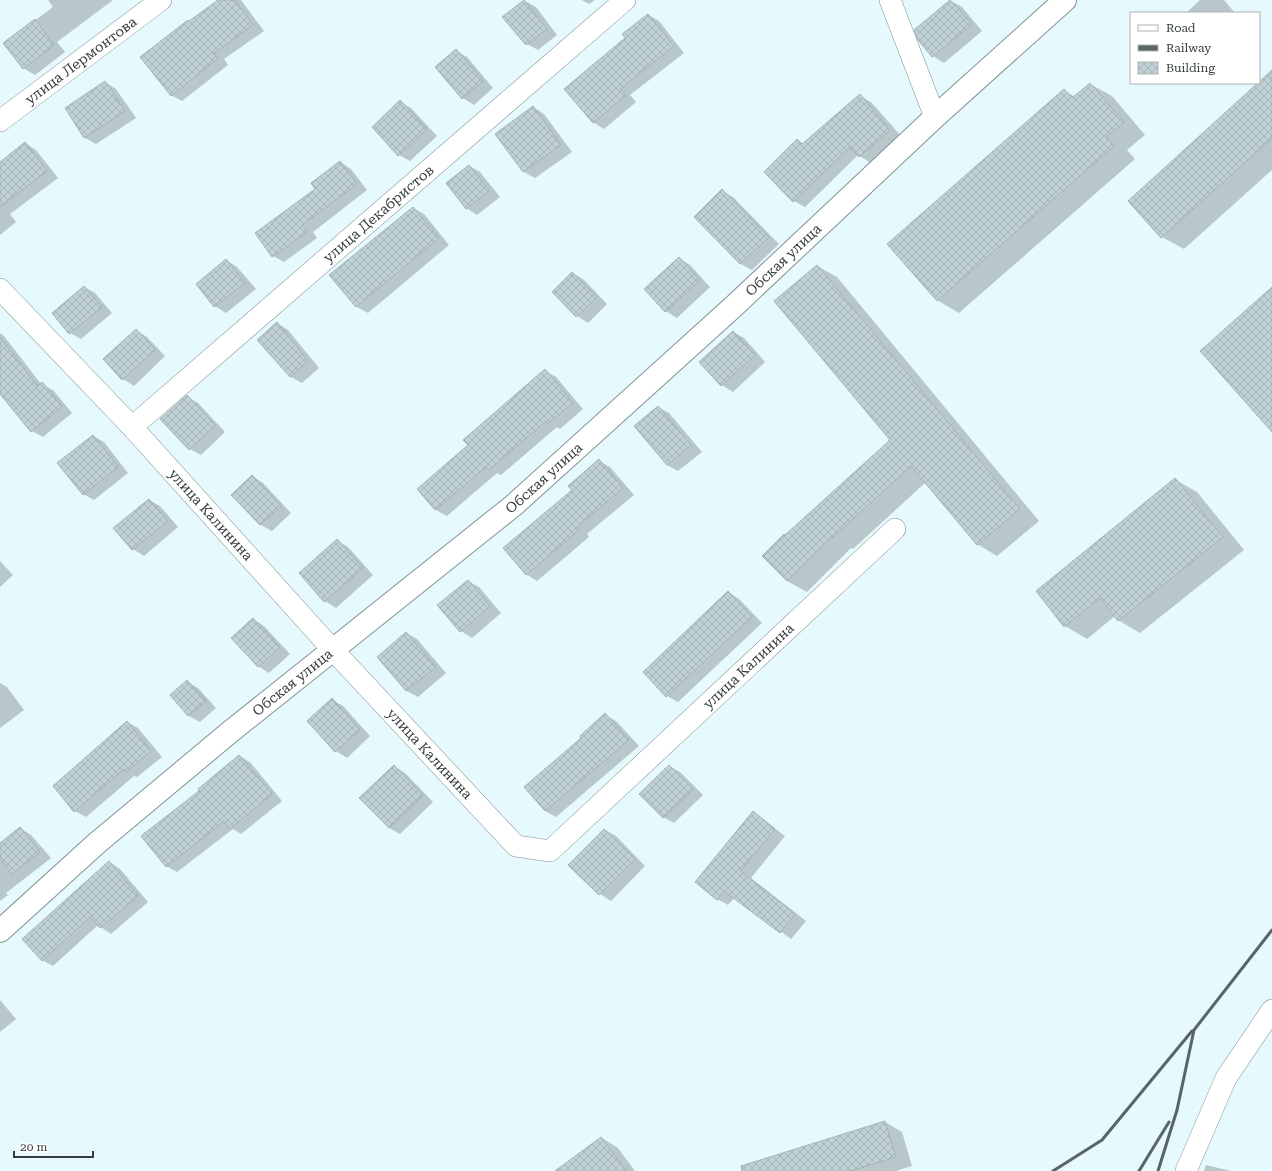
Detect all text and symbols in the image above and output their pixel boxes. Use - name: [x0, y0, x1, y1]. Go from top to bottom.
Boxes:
- legend: [1130, 12, 1260, 84]
- street label: улица Лермонтова: [22, 13, 140, 107]
- text: Road: [1166, 21, 1196, 35]
- text: Railway: [1166, 41, 1212, 55]
- text: Building: [1166, 61, 1215, 75]
- street label: улица Декабристов: [320, 162, 437, 266]
- street label: Обская улица: [742, 220, 825, 299]
- street label: Обская улица: [502, 439, 586, 517]
- street label: улица Калинина: [166, 466, 257, 564]
- street label: улица Калинина: [700, 620, 797, 712]
- street label: Обская улица: [249, 645, 336, 719]
- street label: улица Калинина: [384, 705, 476, 802]
- scale bar: [14, 1133, 93, 1159]
- text: 20 m: [20, 1140, 47, 1154]

